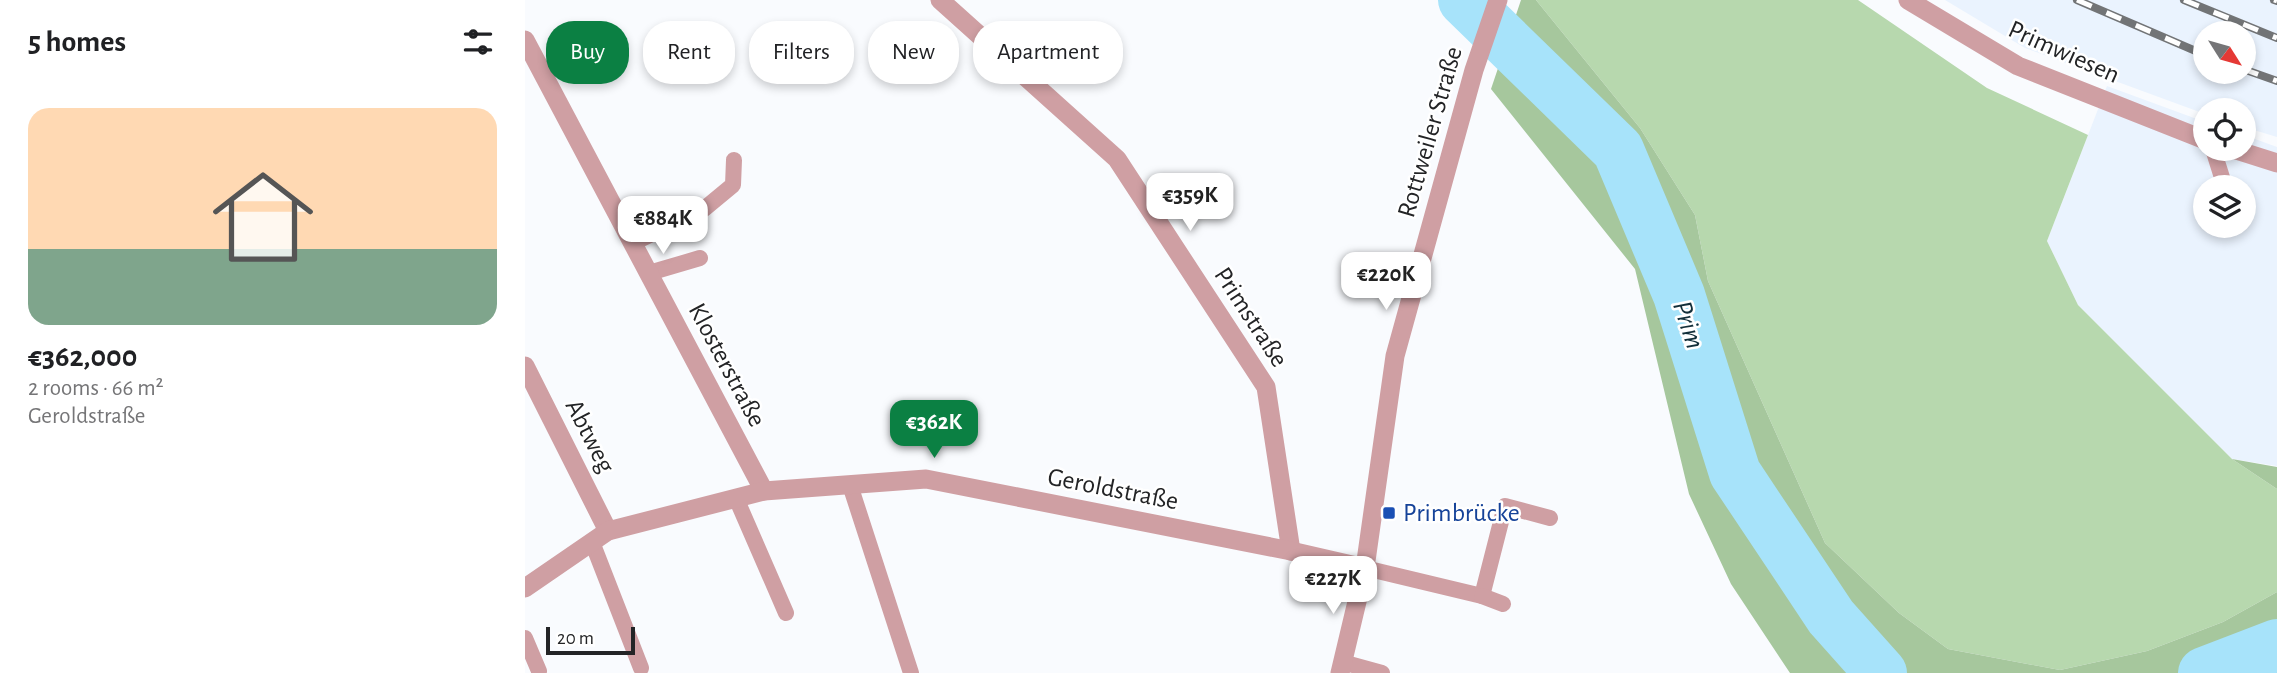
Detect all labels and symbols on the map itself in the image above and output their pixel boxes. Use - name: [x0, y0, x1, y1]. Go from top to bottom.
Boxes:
- street label: Primwiesen: [2004, 16, 2124, 88]
- north arrow: [2193, 21, 2256, 84]
- street label: Rottweiler Straße: [1393, 44, 1467, 220]
- pin: €359K: [1141, 174, 1239, 233]
- pin: €884K: [614, 196, 712, 256]
- pin: €220K: [1337, 252, 1435, 312]
- street label: Primstraße: [1209, 262, 1293, 372]
- water label: Prim: [1667, 297, 1709, 353]
- street label: Klosterstraße: [684, 299, 770, 431]
- street label: Abtweg: [561, 395, 619, 477]
- pin: €362K: [885, 400, 983, 460]
- street label: Geroldstraße: [1045, 464, 1181, 514]
- place label: Primbrücke: [1403, 500, 1520, 526]
- marker: Primbrücke: [1381, 505, 1397, 521]
- pin: €227K: [1284, 556, 1382, 616]
- scale bar: [546, 624, 635, 656]

